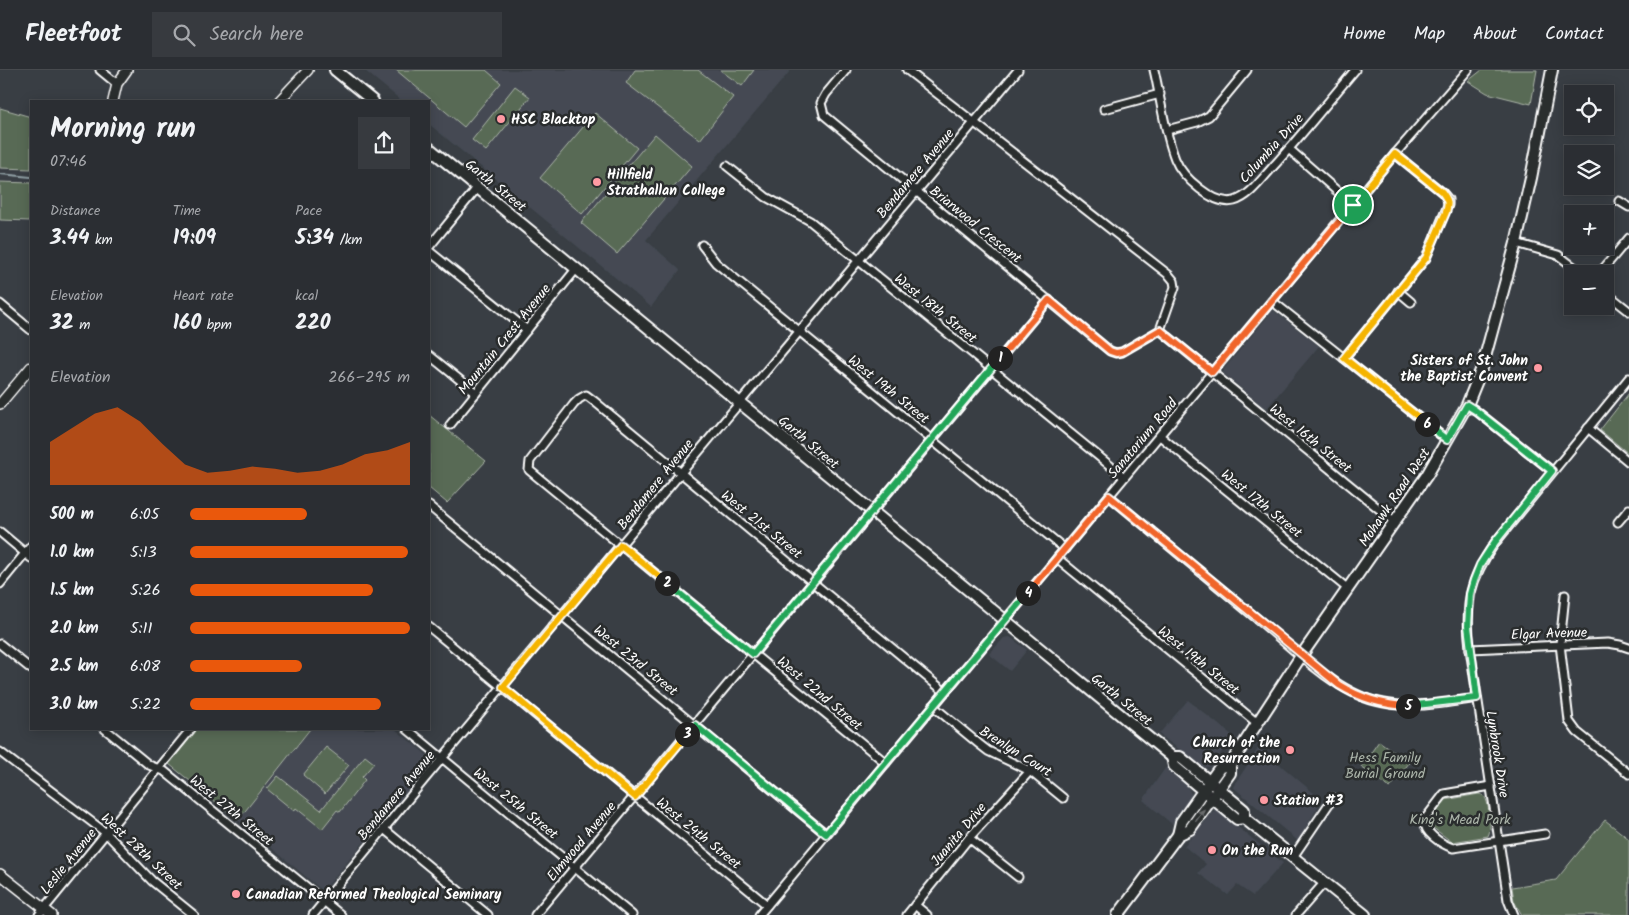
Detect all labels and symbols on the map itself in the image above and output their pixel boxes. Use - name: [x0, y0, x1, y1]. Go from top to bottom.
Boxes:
- street label: Columbia Drive: [1234, 108, 1310, 189]
- place label: HSC Blacktop: [511, 109, 596, 131]
- marker: HSC Blacktop: [495, 113, 507, 125]
- street label: Bendamere Avenue: [872, 123, 960, 223]
- street label: Garth Street: [460, 154, 531, 218]
- place label: Hillfield Strathallan College: [607, 164, 725, 202]
- marker: Hillfield Strathallan College: [591, 176, 603, 188]
- street label: Briarwood Crescent: [924, 181, 1027, 269]
- pin: [1332, 184, 1374, 226]
- street label: West 18th Street: [889, 268, 982, 350]
- street label: Mountain Crest Avenue: [453, 279, 557, 400]
- pin: 1: [988, 346, 1012, 370]
- street label: West 19th Street: [843, 350, 934, 430]
- place label: Sisters of St. John the Baptist Convent: [1400, 350, 1529, 388]
- marker: Sisters of St. John the Baptist Convent: [1532, 362, 1544, 374]
- street label: Sanatorium Road: [1102, 393, 1184, 484]
- street label: West 16th Street: [1264, 399, 1357, 479]
- street label: Garth Street: [773, 411, 844, 475]
- pin: 6: [1414, 412, 1440, 436]
- street label: Bendamere Avenue: [612, 434, 700, 535]
- street label: Mohawk Road West: [1353, 443, 1437, 552]
- street label: West 17th Street: [1216, 464, 1307, 544]
- street label: West 21st Street: [716, 485, 807, 565]
- pin: 2: [654, 570, 680, 596]
- pin: 4: [1016, 580, 1040, 606]
- street label: West 23rd Street: [588, 620, 683, 702]
- street label: West 19th Street: [1153, 621, 1244, 701]
- street label: Elgar Avenue: [1511, 622, 1588, 646]
- street label: West 22nd Street: [772, 651, 868, 737]
- street label: Garth Street: [1086, 668, 1157, 732]
- pin: 5: [1396, 694, 1420, 718]
- street label: Lynbrook Drive: [1479, 709, 1515, 800]
- street label: Brenlyn Court: [975, 721, 1057, 783]
- pin: 3: [674, 722, 700, 746]
- place label: Church of the Resurrection: [1193, 732, 1280, 770]
- marker: Church of the Resurrection: [1284, 744, 1296, 756]
- street label: Bendamere Avenue: [353, 745, 441, 845]
- park label: Hess Family Burial Ground: [1345, 747, 1426, 785]
- street label: West 25th Street: [468, 763, 563, 845]
- street label: West 27th Street: [184, 770, 279, 852]
- place label: Station #3: [1274, 790, 1344, 812]
- street label: West 24th Street: [651, 792, 746, 875]
- marker: Station #3: [1258, 794, 1270, 806]
- street label: Elmwood Avenue: [542, 796, 622, 887]
- street label: Juanita Drive: [925, 797, 993, 871]
- street label: West 28th Street: [95, 808, 188, 896]
- one-way arrow: [1195, 808, 1205, 822]
- park label: King's Mead Park: [1409, 809, 1511, 831]
- street label: Leslie Avenue: [35, 823, 103, 900]
- place label: On the Run: [1222, 840, 1293, 862]
- marker: On the Run: [1206, 844, 1218, 856]
- place label: Canadian Reformed Theological Seminary: [246, 884, 502, 906]
- marker: Canadian Reformed Theological Seminary: [230, 888, 242, 900]

